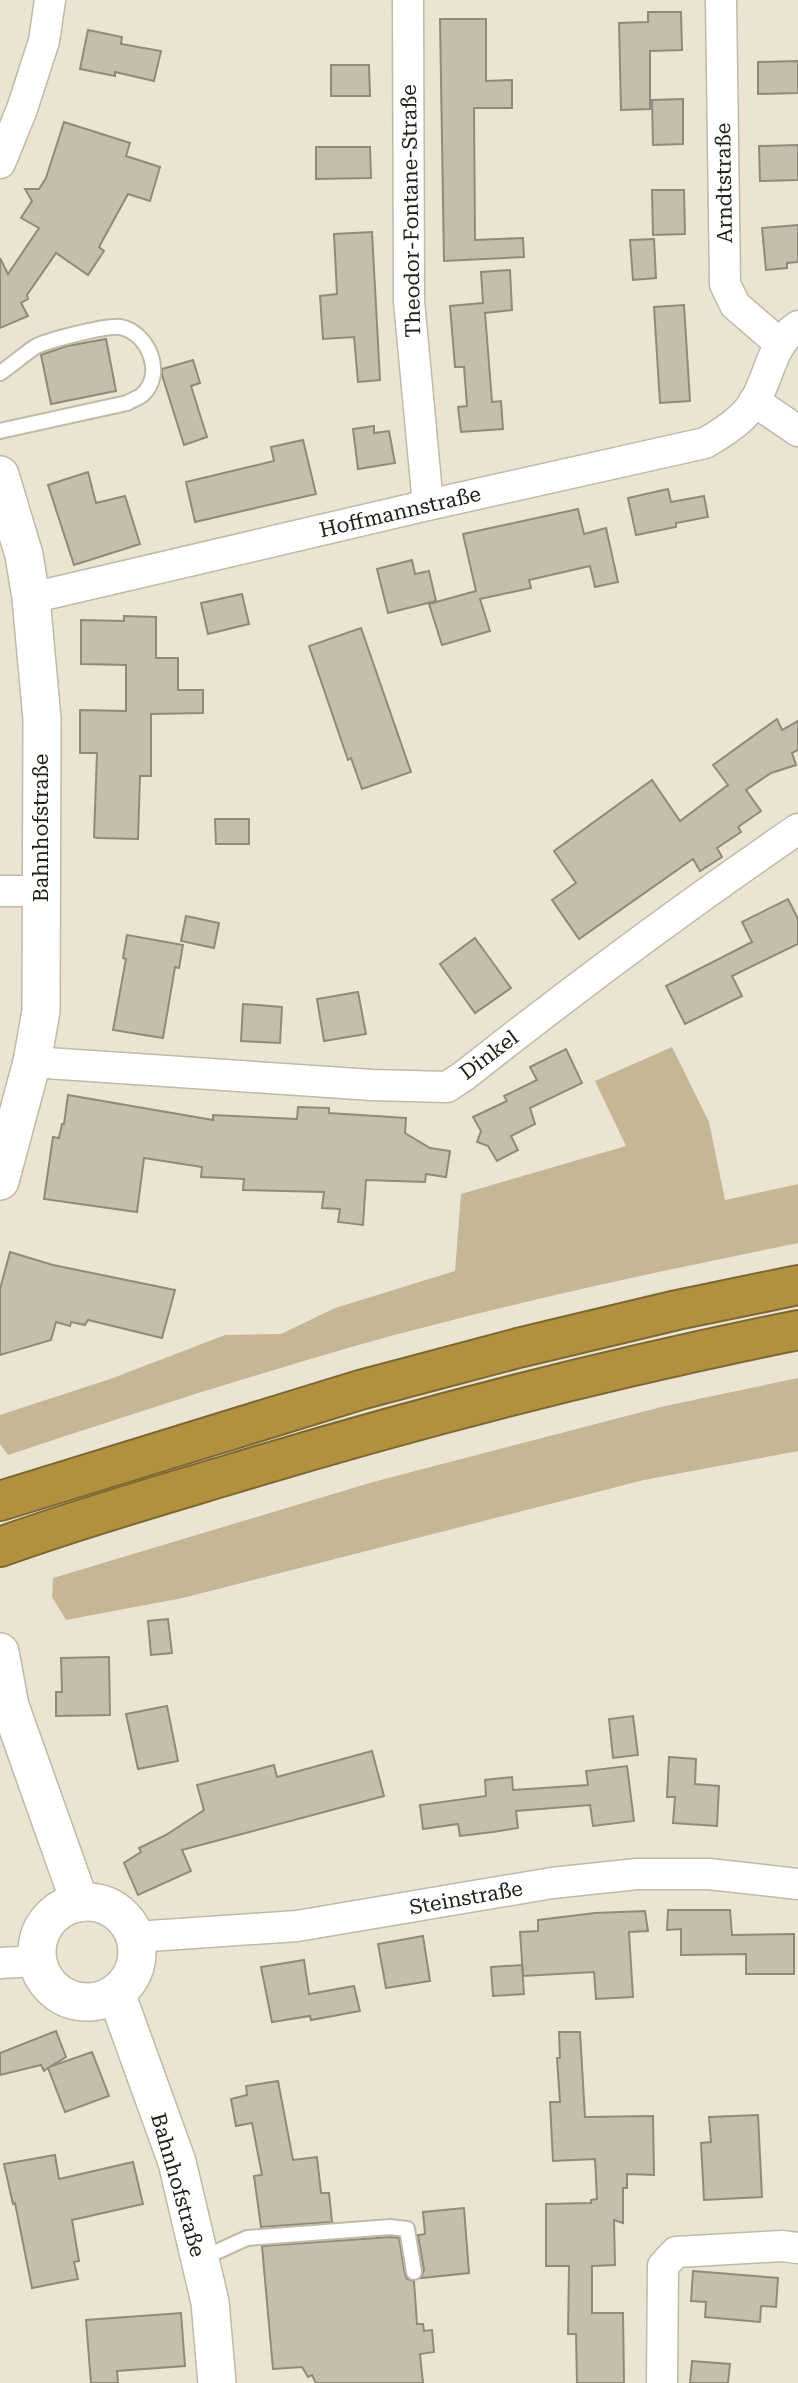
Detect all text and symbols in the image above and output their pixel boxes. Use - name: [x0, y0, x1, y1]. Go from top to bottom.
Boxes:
- street label: Theodor-Fontane-Straße: [397, 84, 425, 338]
- street label: Arndtstraße: [711, 123, 737, 243]
- street label: Hoffmannstraße: [317, 482, 483, 542]
- street label: Bahnhofstraße: [29, 754, 53, 902]
- street label: Dinkel: [455, 1025, 523, 1085]
- street label: Steinstraße: [407, 1876, 525, 1920]
- street label: Bahnhofstraße: [146, 2110, 210, 2260]

